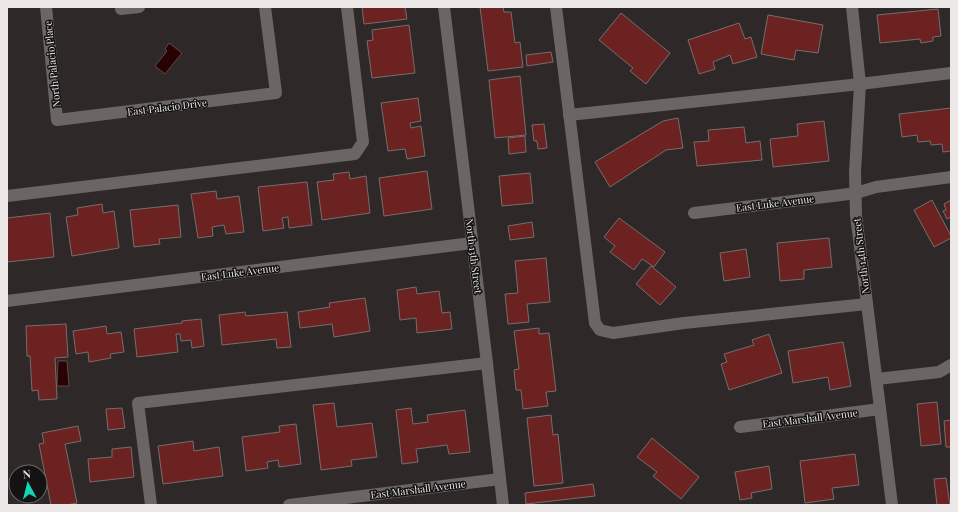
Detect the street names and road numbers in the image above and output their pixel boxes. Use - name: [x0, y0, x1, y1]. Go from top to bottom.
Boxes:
- street label: North Palacio Place: [41, 20, 63, 108]
- street label: East Palacio Drive: [126, 95, 208, 119]
- street label: East Luke Avenue: [735, 191, 815, 215]
- street label: North 14th Street: [849, 217, 873, 295]
- street label: North 13th Street: [462, 218, 486, 295]
- street label: East Luke Avenue: [200, 260, 280, 284]
- street label: East Marshall Avenue: [762, 405, 858, 431]
- street label: East Marshall Avenue: [370, 476, 466, 502]

